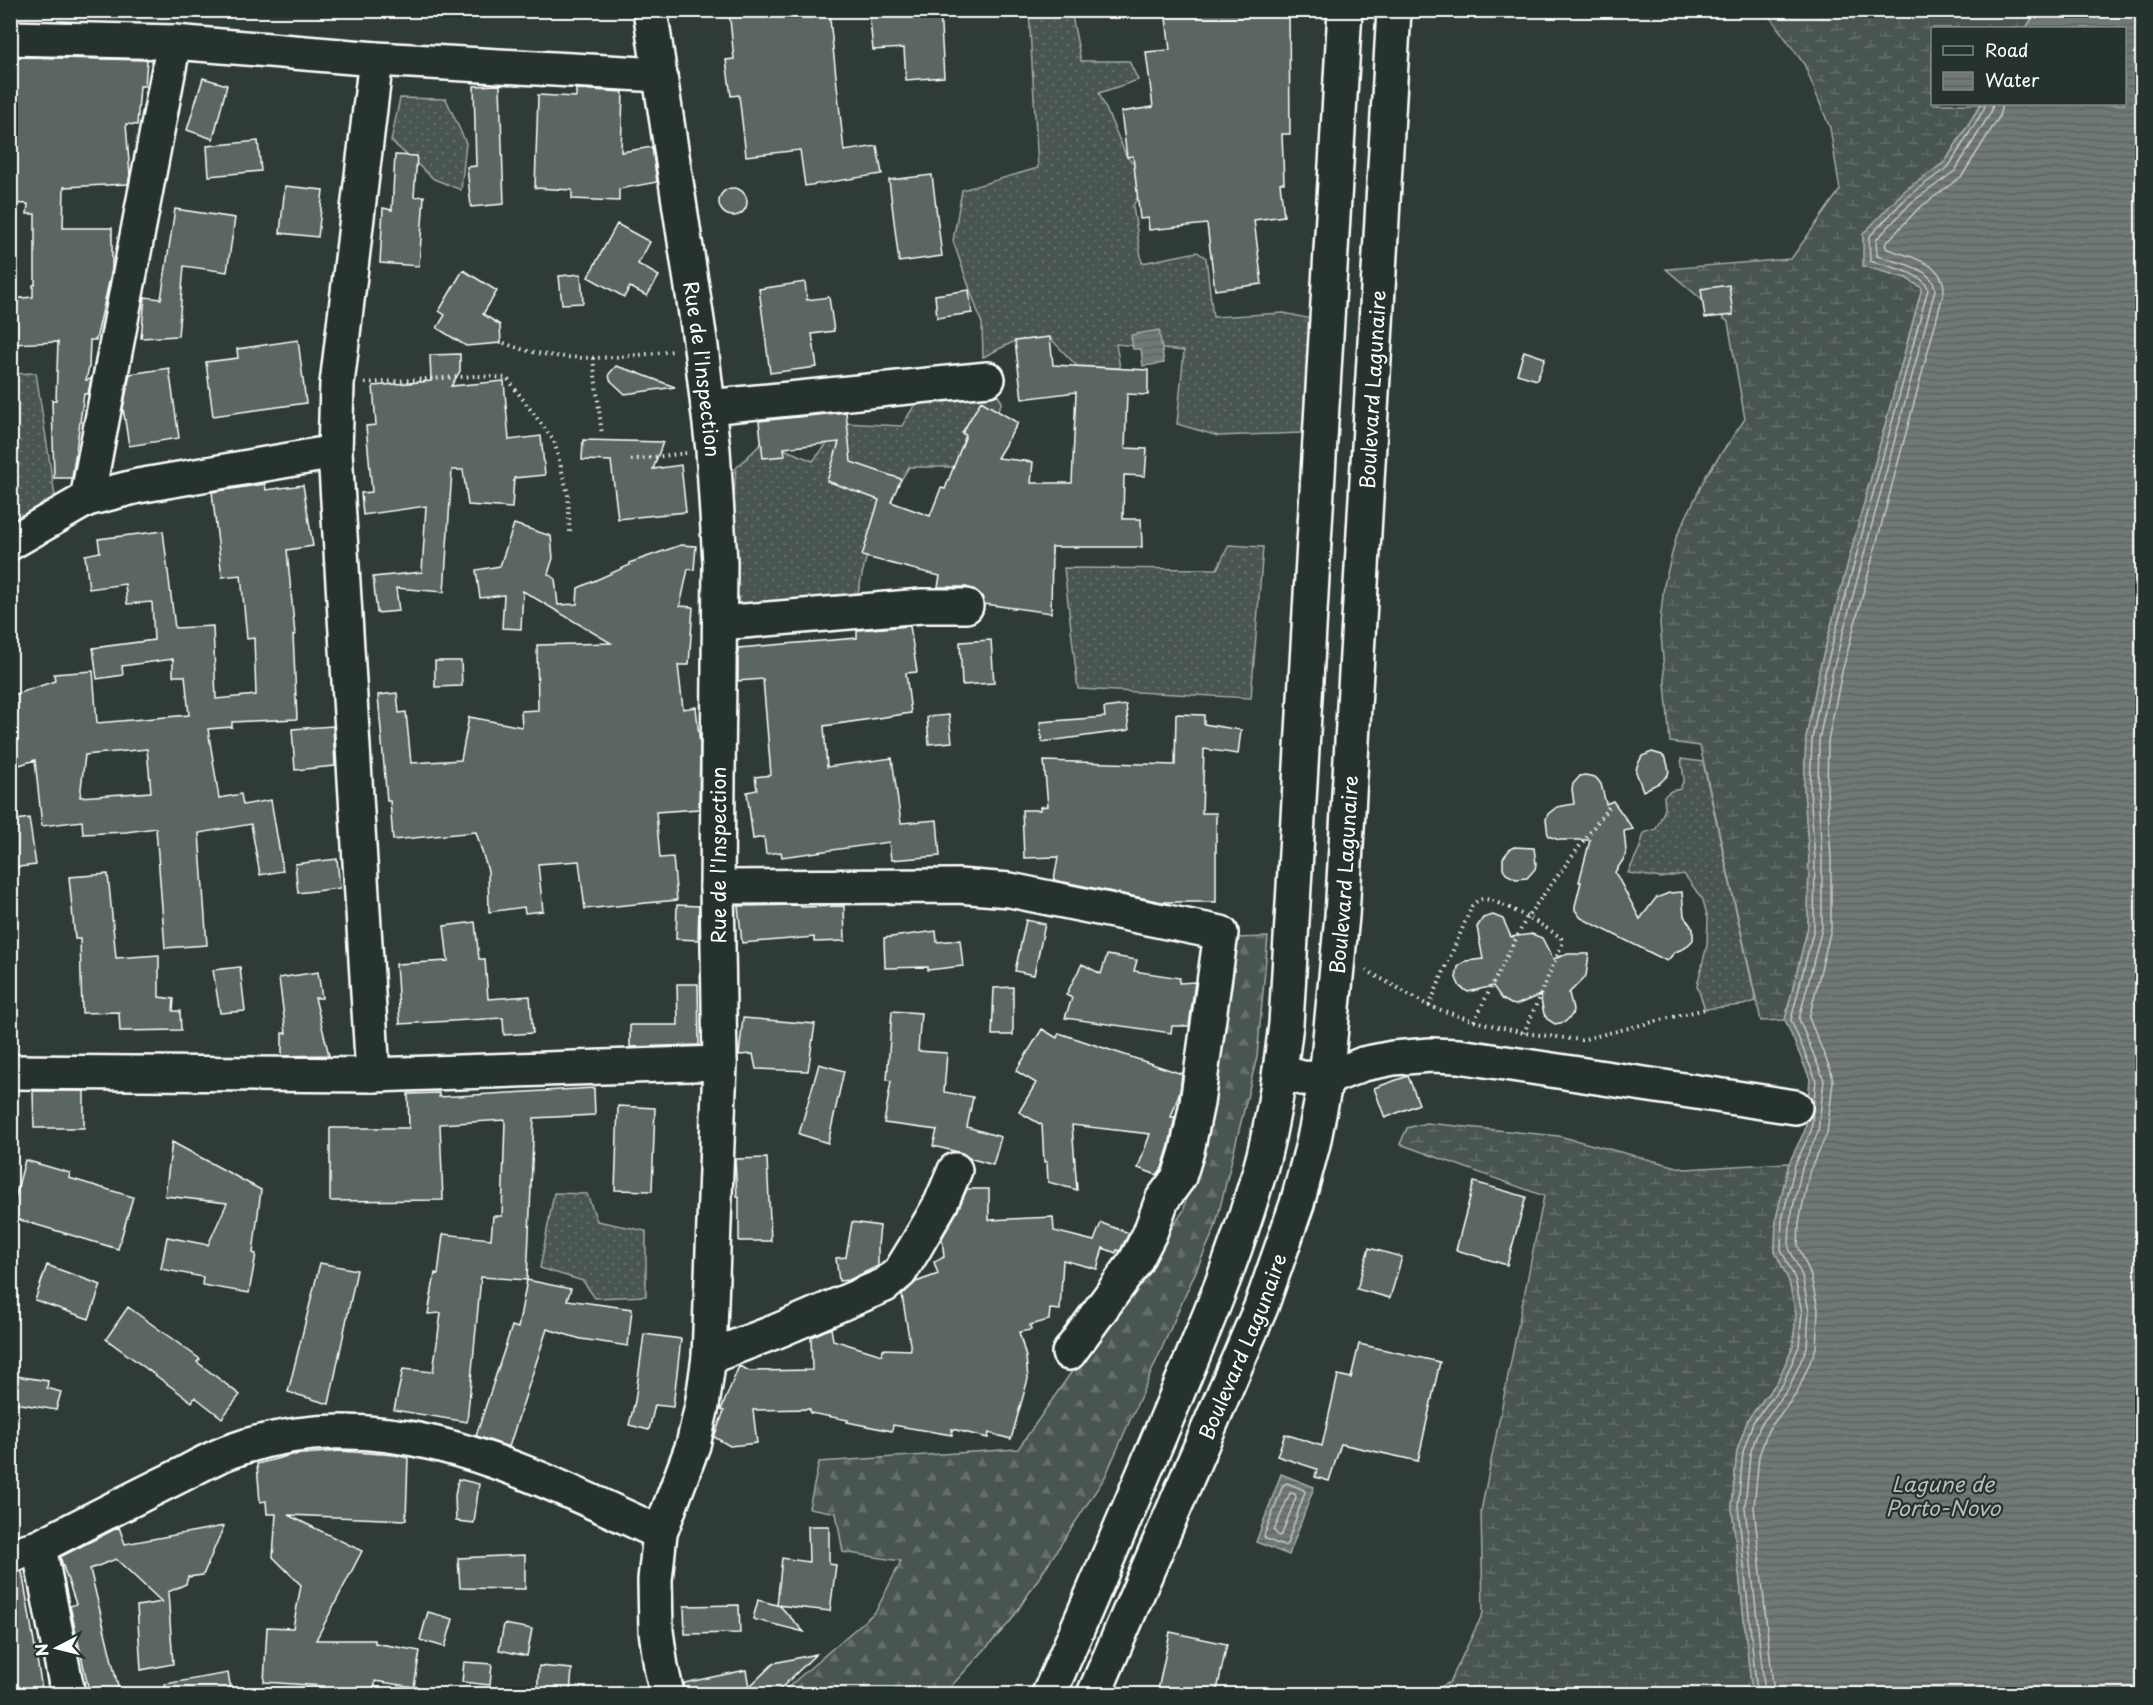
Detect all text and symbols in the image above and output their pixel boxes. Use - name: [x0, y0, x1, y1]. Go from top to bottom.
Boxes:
- legend: [1931, 27, 2126, 105]
- text: Road: [1985, 36, 2029, 63]
- text: Water: [1985, 66, 2040, 93]
- street label: Rue de l'Inspection: [676, 279, 728, 458]
- street label: Boulevard Lagunaire: [1352, 289, 1393, 490]
- street label: Rue de l'Inspection: [703, 766, 733, 944]
- street label: Boulevard Lagunaire: [1321, 775, 1365, 975]
- street label: Boulevard Lagunaire: [1191, 1249, 1294, 1444]
- water label: Lagune de Porto-Novo: [1886, 1467, 2001, 1523]
- north arrow: [27, 1618, 87, 1678]
- text: N: [28, 1642, 54, 1658]

